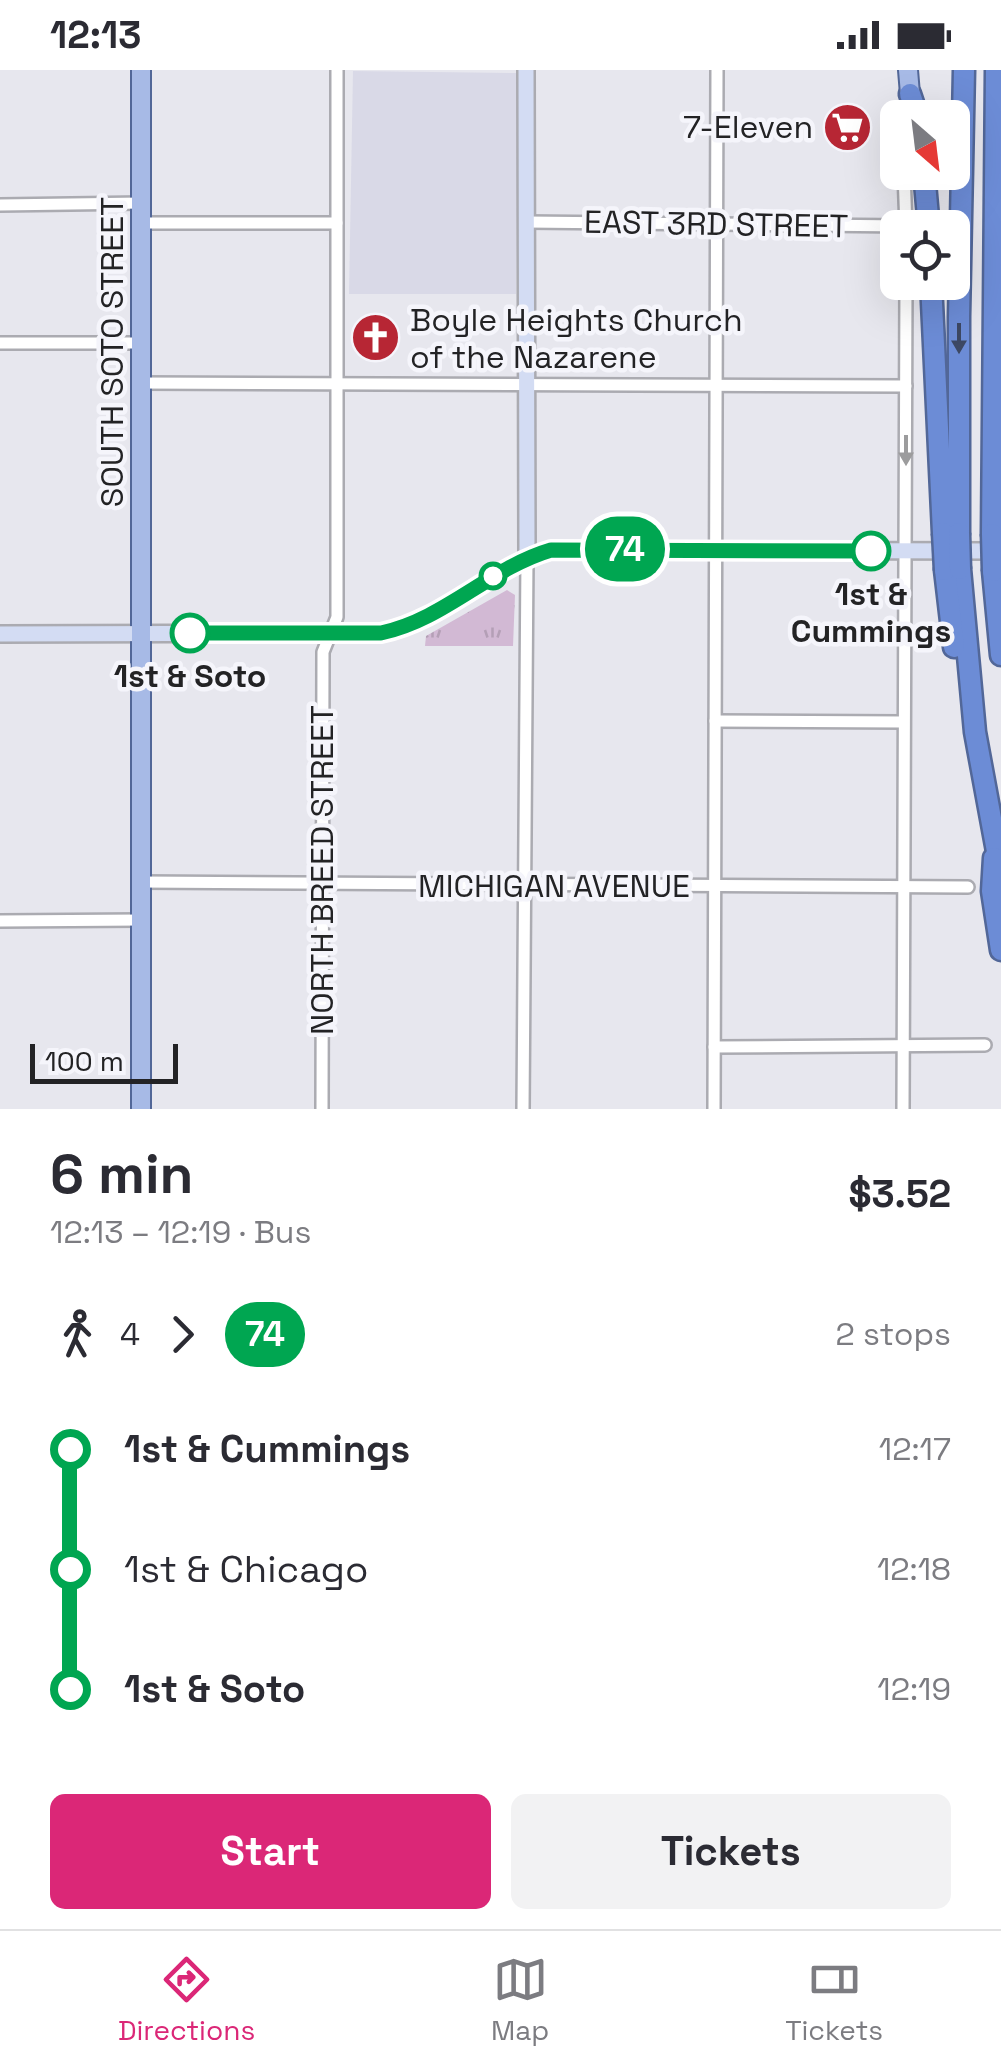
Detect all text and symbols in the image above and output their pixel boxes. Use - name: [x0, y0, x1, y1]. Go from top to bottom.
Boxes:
- text: 12:13: [50, 11, 141, 59]
- north arrow: [880, 100, 970, 190]
- map controls: [880, 100, 970, 300]
- supermarket icon: 7-Eleven: [822, 101, 874, 153]
- place label: 7-Eleven: [683, 107, 813, 147]
- street label: SOUTH SOTO STREET: [92, 197, 132, 507]
- street label: EAST 3RD STREET: [583, 202, 849, 246]
- button: locate: [880, 210, 970, 300]
- place label: Boyle Heights Church of the Nazarene: [410, 300, 743, 377]
- church icon: Boyle Heights Church of the Nazarene: [349, 312, 401, 364]
- one-way arrow: [951, 322, 967, 354]
- one-way arrow: [898, 434, 914, 466]
- line badge: 74: [580, 516, 670, 582]
- text: 74: [605, 527, 645, 571]
- marker: 1st & Cummings: [852, 532, 890, 570]
- unlabelled marker: [480, 563, 506, 589]
- place label: 1st & Cummings: [791, 574, 951, 651]
- marker: 1st & Soto: [171, 614, 209, 652]
- place label: 1st & Soto: [114, 656, 266, 696]
- street label: NORTH BREED STREET: [302, 705, 342, 1035]
- street label: MICHIGAN AVENUE: [418, 866, 690, 906]
- scale bar: [30, 1039, 178, 1084]
- text: 100 m: [45, 1043, 124, 1079]
- text: 6 min: [50, 1139, 193, 1209]
- text: $3.52: [848, 1170, 951, 1218]
- text: 12:13 – 12:19 · Bus: [50, 1212, 311, 1252]
- icon: walk: [50, 1307, 105, 1362]
- icon: forward: [155, 1307, 210, 1362]
- text: 74: [245, 1312, 285, 1356]
- text: 4: [120, 1314, 140, 1354]
- text: 2 stops: [836, 1314, 951, 1354]
- text: 1st & Cummings: [124, 1425, 410, 1473]
- text: 12:17: [879, 1429, 951, 1469]
- text: 1st & Chicago: [124, 1545, 368, 1593]
- text: 12:18: [877, 1549, 951, 1589]
- text: 1st & Soto: [124, 1665, 305, 1713]
- text: 12:19: [877, 1669, 951, 1709]
- button: Start: [50, 1794, 491, 1909]
- button: Tickets: [511, 1794, 951, 1909]
- tab: Directions: [118, 1952, 255, 2048]
- tab: Map: [491, 1952, 549, 2048]
- tab: Tickets: [785, 1952, 883, 2048]

